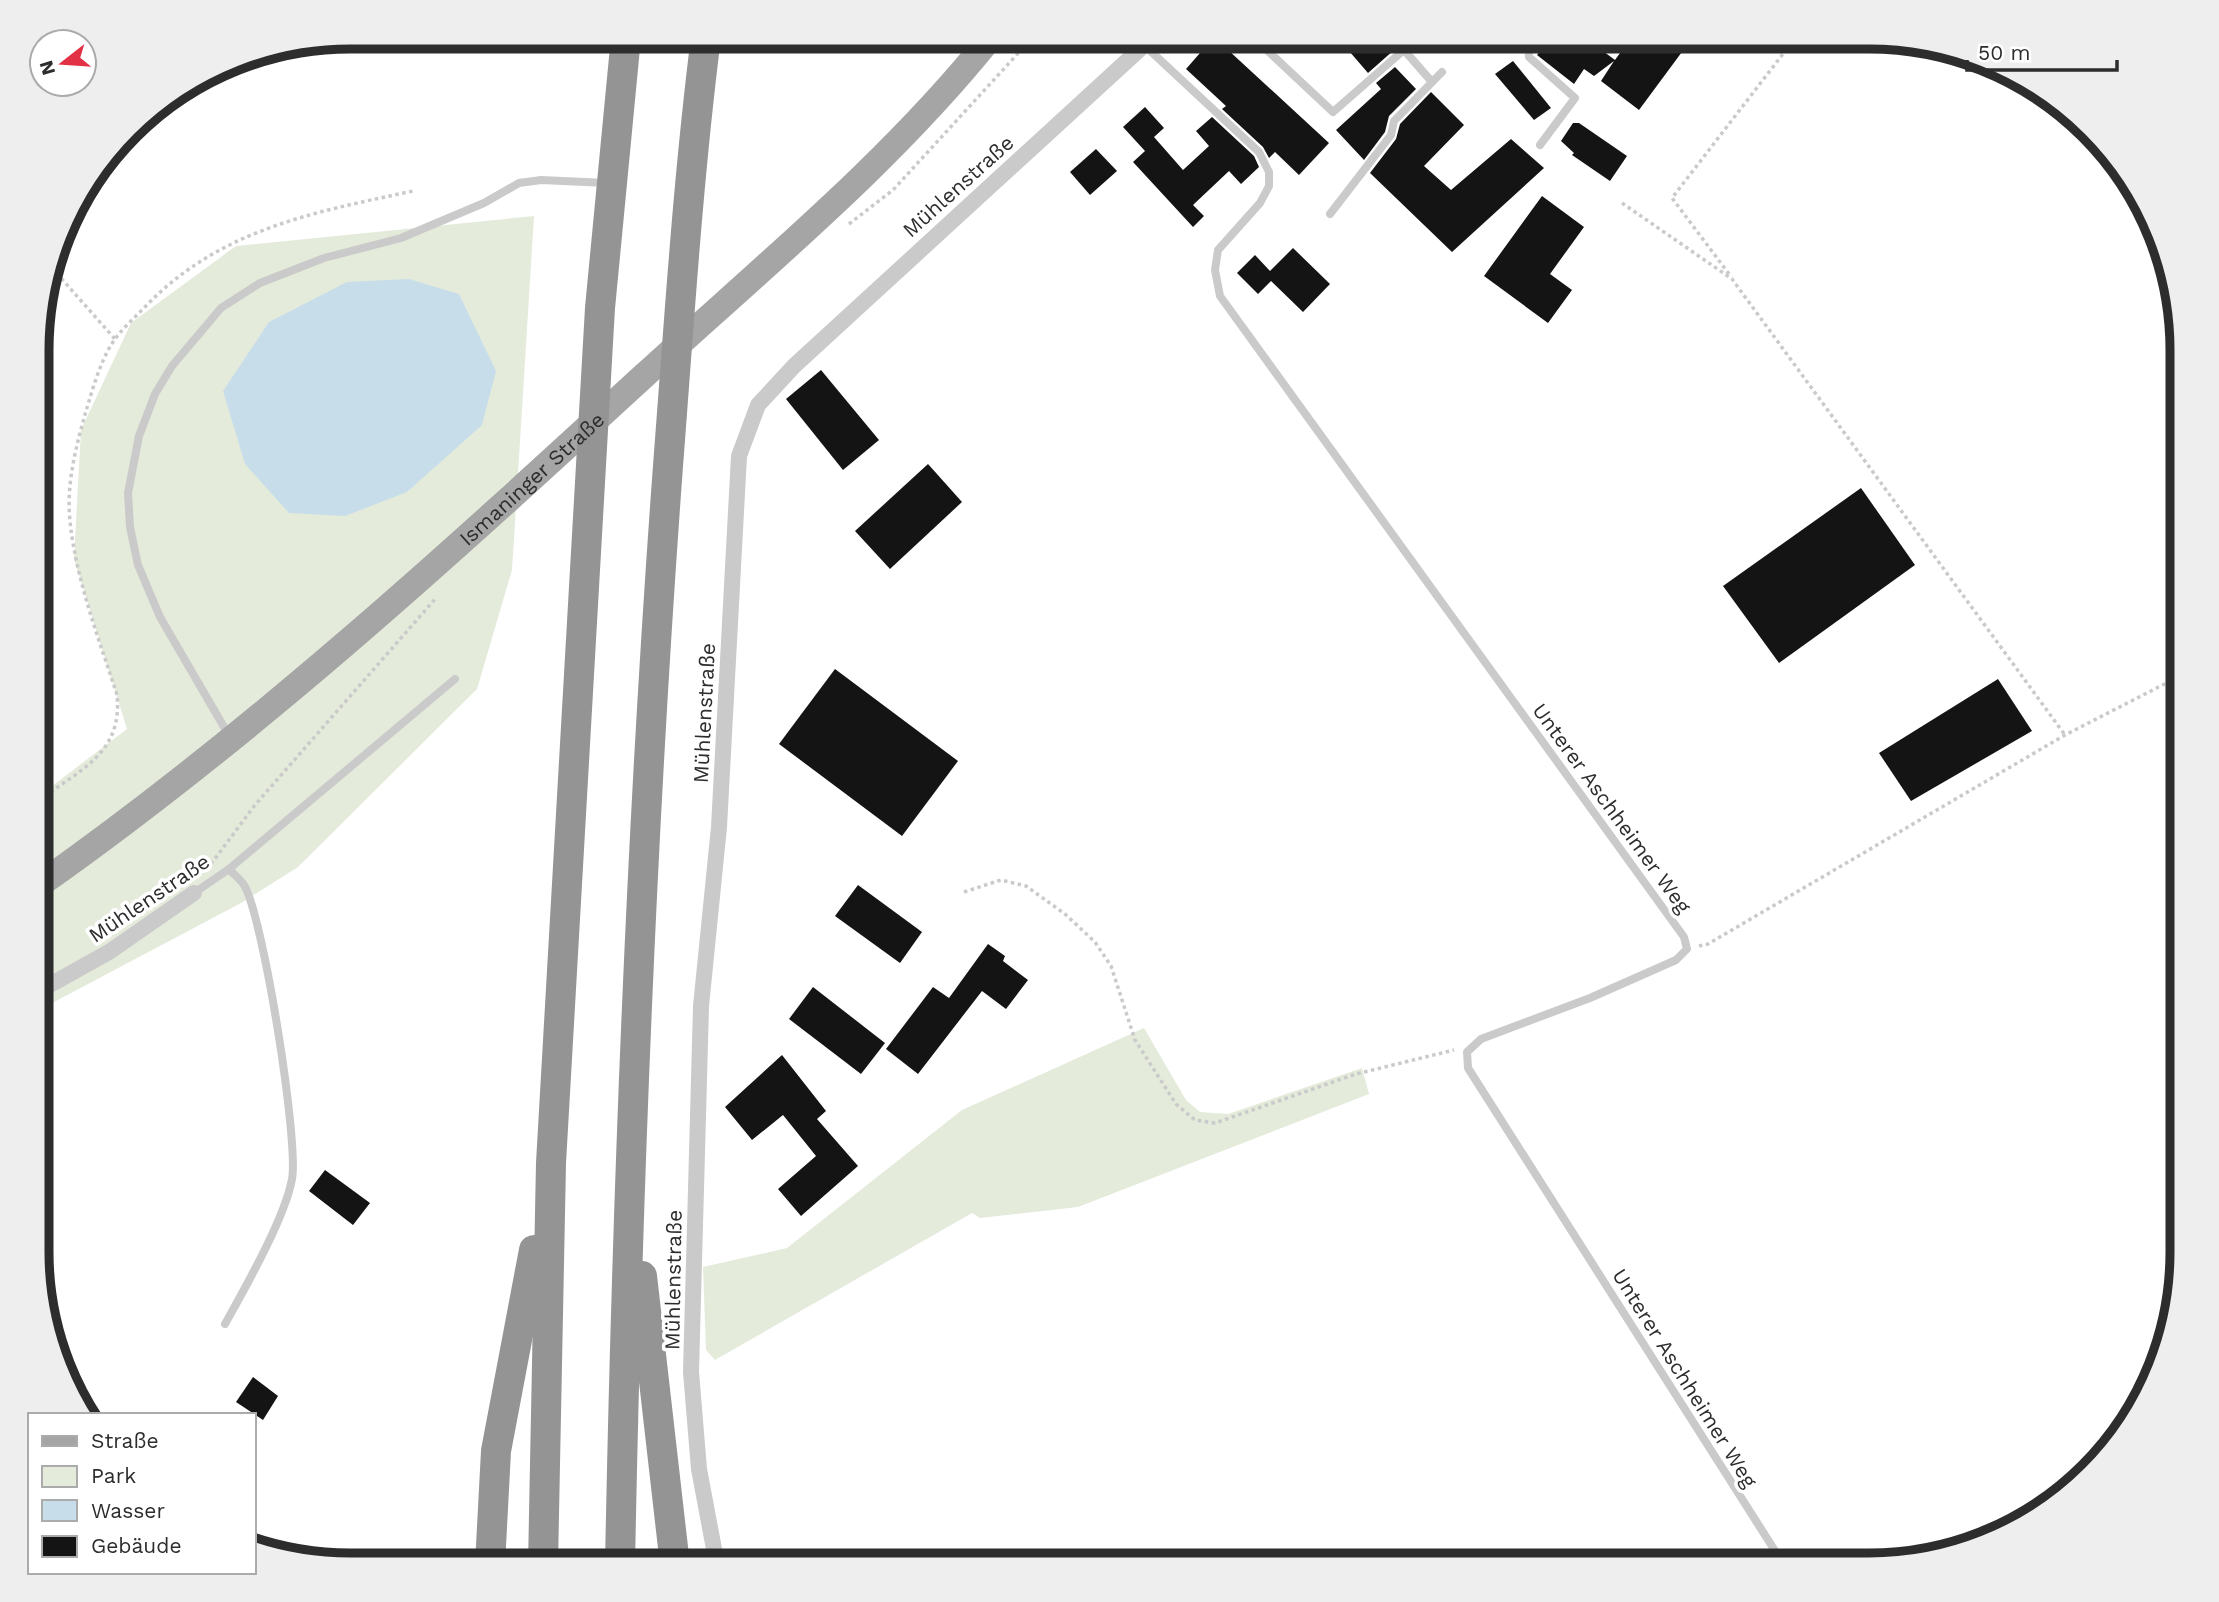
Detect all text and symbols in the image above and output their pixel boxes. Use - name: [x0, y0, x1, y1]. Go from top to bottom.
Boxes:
- north arrow: [28, 28, 98, 98]
- scale bar: [1967, 28, 2118, 72]
- text: 50 m: [1978, 40, 2030, 65]
- text: N: [34, 58, 60, 78]
- street label: Mühlenstraße: [897, 130, 1019, 242]
- street label: Ismaninger Straße: [454, 406, 609, 550]
- street label: Mühlenstraße: [688, 642, 720, 784]
- street label: Unterer Aschheimer Weg: [1527, 698, 1697, 918]
- street label: Mühlenstraße: [84, 848, 214, 948]
- street label: Mühlenstraße: [659, 1210, 687, 1350]
- street label: Unterer Aschheimer Weg: [1607, 1264, 1763, 1493]
- legend: [28, 1413, 256, 1574]
- text: Straße: [91, 1428, 159, 1453]
- text: Park: [91, 1463, 136, 1488]
- text: Wasser: [91, 1498, 165, 1523]
- text: Gebäude: [91, 1533, 182, 1558]

